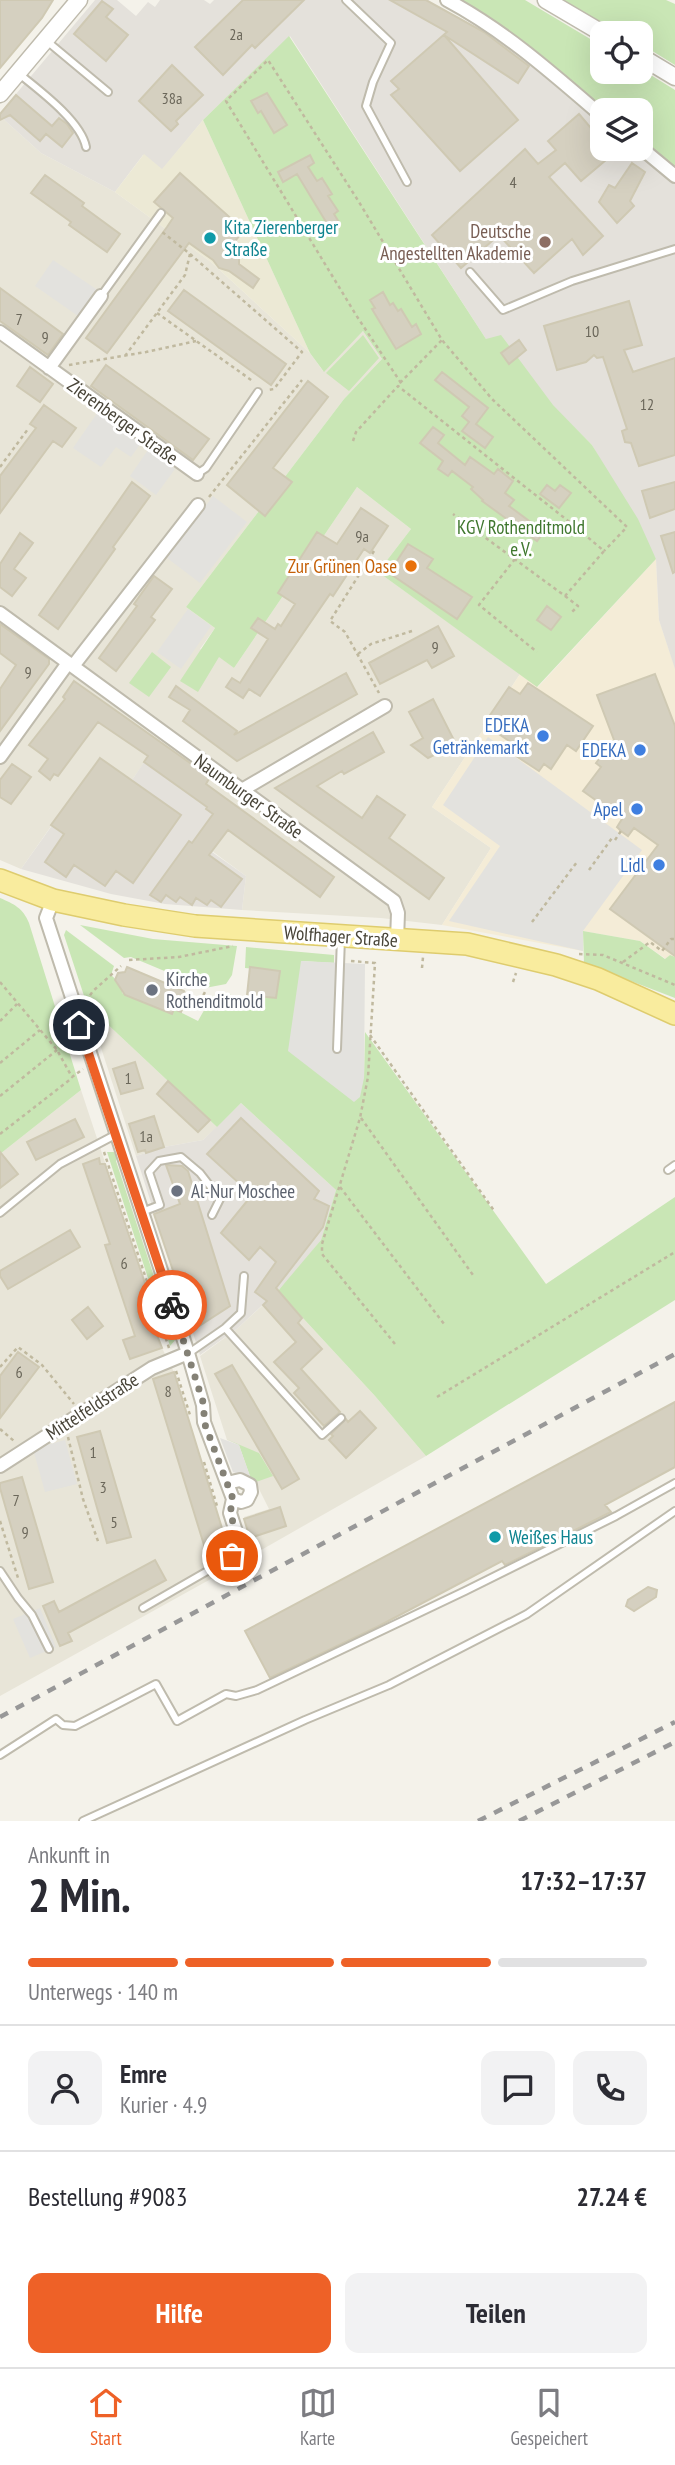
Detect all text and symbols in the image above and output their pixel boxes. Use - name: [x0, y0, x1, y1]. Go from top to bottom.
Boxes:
- map controls: [590, 21, 653, 161]
- button: locate: [590, 21, 653, 84]
- house number: 2a: [229, 24, 243, 44]
- house number: 38a: [162, 88, 182, 108]
- button: layers: [590, 98, 653, 161]
- house number: 4: [509, 172, 517, 192]
- place label: Kita Zierenberger Straße: [224, 215, 339, 261]
- place label: Deutsche Angestellten Akademie: [380, 219, 531, 265]
- marker: Kita Zierenberger Straße: [202, 230, 218, 246]
- marker: Deutsche Angestellten Akademie: [537, 234, 553, 250]
- house number: 7: [15, 309, 23, 329]
- house number: 10: [585, 321, 599, 341]
- house number: 9: [41, 327, 49, 347]
- street label: Zierenberger Straße: [63, 373, 183, 469]
- house number: 12: [640, 394, 654, 414]
- park label: KGV Rothenditmold e.V.: [457, 515, 585, 561]
- house number: 9a: [355, 526, 369, 546]
- place label: Zur Grünen Oase: [288, 554, 397, 578]
- marker: Zur Grünen Oase: [403, 558, 419, 574]
- house number: 9: [431, 637, 439, 657]
- house number: 9: [24, 662, 32, 682]
- place label: EDEKA Getränkemarkt: [433, 713, 530, 759]
- marker: EDEKA Getränkemarkt: [535, 728, 551, 744]
- place label: EDEKA: [582, 738, 626, 762]
- marker: EDEKA: [632, 742, 648, 758]
- street label: Naumburger Straße: [190, 748, 308, 844]
- place label: Apel: [593, 797, 624, 821]
- marker: Apel: [629, 801, 645, 817]
- place label: Lidl: [620, 853, 646, 877]
- marker: Lidl: [651, 857, 667, 873]
- street label: Wolfhager Straße: [283, 920, 399, 952]
- place label: Kirche Rothenditmold: [166, 967, 263, 1013]
- marker: Kirche Rothenditmold: [144, 982, 160, 998]
- pin: [49, 995, 109, 1055]
- icon: home: [60, 1006, 98, 1044]
- house number: 1: [124, 1068, 132, 1088]
- house number: 1a: [139, 1126, 153, 1146]
- place label: Al-Nur Moschee: [191, 1179, 295, 1203]
- marker: Al-Nur Moschee: [169, 1183, 185, 1199]
- house number: 6: [120, 1253, 128, 1273]
- courier: [137, 1270, 207, 1340]
- icon: bike: [153, 1286, 191, 1324]
- house number: 6: [15, 1362, 23, 1382]
- street label: Mittelfeldstraße: [41, 1367, 143, 1445]
- house number: 8: [164, 1381, 172, 1401]
- house number: 1: [89, 1442, 97, 1462]
- house number: 3: [99, 1477, 107, 1497]
- house number: 7: [12, 1490, 20, 1510]
- house number: 5: [110, 1512, 118, 1532]
- house number: 9: [21, 1522, 29, 1542]
- place label: Weißes Haus: [509, 1525, 593, 1549]
- pin: [202, 1526, 262, 1586]
- marker: Weißes Haus: [487, 1529, 503, 1545]
- icon: bag: [213, 1537, 251, 1575]
- text: Ankunft in: [28, 1840, 110, 1869]
- text: 17:32–17:37: [520, 1864, 647, 1897]
- text: 2 Min.: [28, 1865, 131, 1925]
- text: Unterwegs · 140 m: [28, 1977, 178, 2006]
- button: person: [28, 2051, 102, 2125]
- button: chat: [481, 2051, 555, 2125]
- button: phone: [573, 2051, 647, 2125]
- text: Emre: [120, 2057, 167, 2090]
- text: Kurier · 4.9: [120, 2090, 207, 2119]
- text: Bestellung #9083: [28, 2180, 188, 2213]
- text: 27.24 €: [577, 2180, 647, 2213]
- button: Hilfe: [28, 2273, 331, 2353]
- button: Teilen: [345, 2273, 647, 2353]
- tab: Start: [87, 2384, 125, 2450]
- tab: Karte: [299, 2384, 337, 2450]
- tab: Gespeichert: [510, 2384, 588, 2450]

